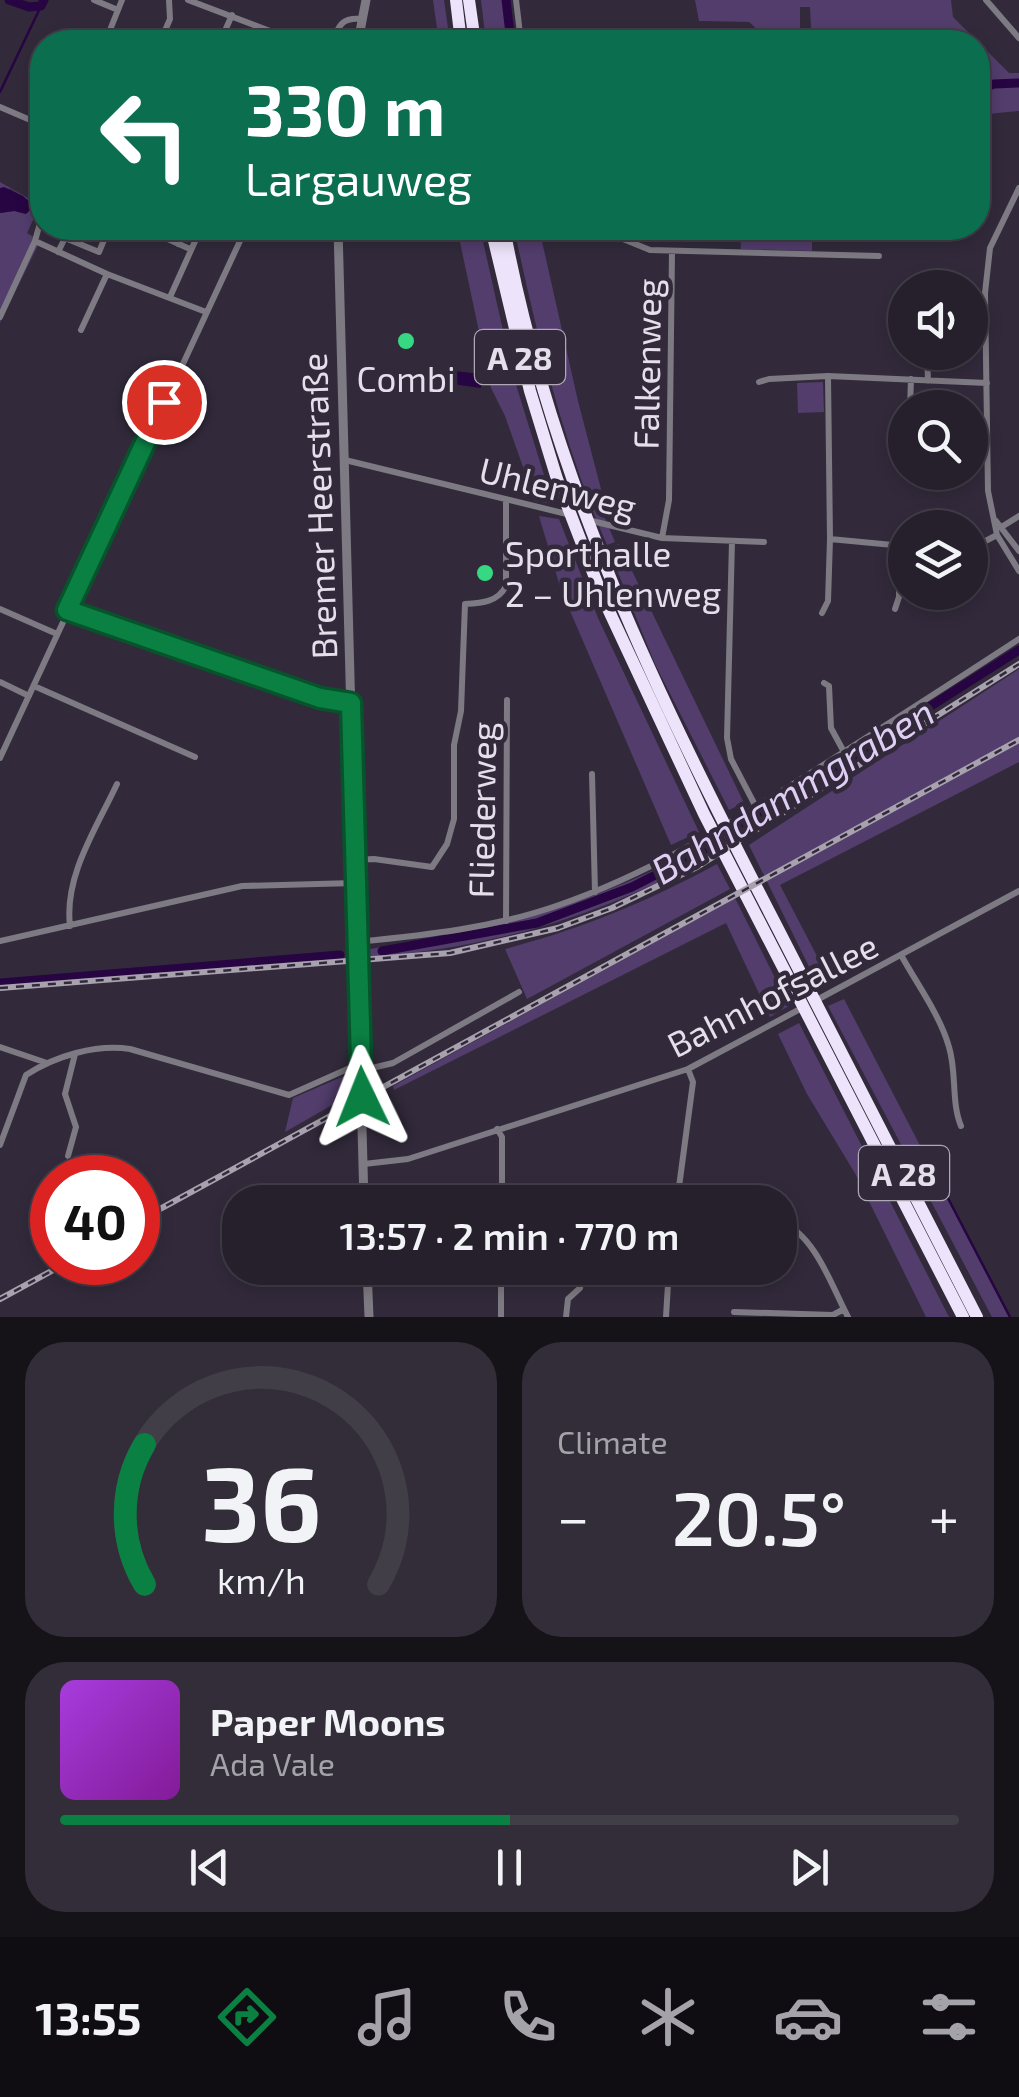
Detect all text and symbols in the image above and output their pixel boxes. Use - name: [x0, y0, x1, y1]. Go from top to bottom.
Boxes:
- text: 330 m: [245, 66, 445, 150]
- icon: left: [80, 70, 210, 200]
- text: Largauweg: [245, 151, 472, 205]
- map controls: [888, 270, 988, 610]
- button: sound: [888, 270, 988, 370]
- street label: Falkenweg: [624, 278, 668, 450]
- marker: Combi: [395, 330, 417, 352]
- road number: A 28: [475, 330, 565, 384]
- street label: Bremer Heerstraße: [292, 352, 344, 660]
- place label: Combi: [356, 357, 456, 399]
- pin: [122, 360, 207, 445]
- icon: arrive: [137, 375, 192, 430]
- button: search: [888, 390, 988, 490]
- street label: Uhlenweg: [475, 447, 641, 527]
- button: layers: [888, 510, 988, 610]
- place label: Sporthalle 2 – Uhlenweg: [505, 532, 721, 614]
- marker: Sporthalle 2 – Uhlenweg: [474, 562, 496, 584]
- water label: Bahndammgraben: [642, 687, 942, 893]
- street label: Fliederweg: [458, 721, 504, 899]
- street label: Bahnhofsallee: [660, 923, 884, 1065]
- position arrow: [310, 1045, 414, 1149]
- road number: A 28: [859, 1146, 949, 1200]
- speed limit sign: 40: [30, 1155, 160, 1285]
- text: 13:57 · 2 min · 770 m: [340, 1212, 679, 1258]
- text: Climate: [557, 1422, 668, 1460]
- text: 36: [201, 1438, 321, 1563]
- text: 20.5°: [672, 1471, 846, 1561]
- text: −: [557, 1483, 589, 1549]
- text: +: [929, 1483, 959, 1549]
- text: km/h: [217, 1558, 305, 1601]
- text: Paper Moons: [210, 1698, 446, 1744]
- text: Ada Vale: [210, 1744, 335, 1782]
- icon: previous: [182, 1840, 237, 1895]
- icon: pause: [482, 1840, 537, 1895]
- icon: next: [782, 1840, 837, 1895]
- icon: directions: [212, 1982, 282, 2052]
- icon: music: [352, 1982, 422, 2052]
- icon: phone: [493, 1982, 563, 2052]
- icon: climate: [633, 1982, 703, 2052]
- icon: car: [773, 1982, 843, 2052]
- icon: filters: [914, 1982, 984, 2052]
- text: 13:55: [35, 1990, 141, 2044]

